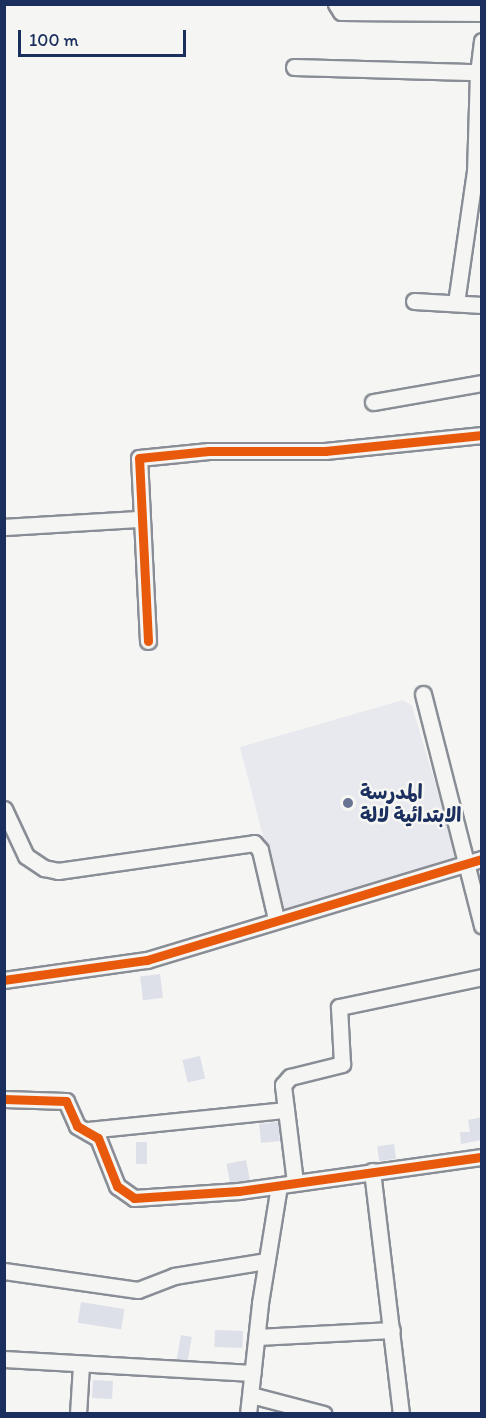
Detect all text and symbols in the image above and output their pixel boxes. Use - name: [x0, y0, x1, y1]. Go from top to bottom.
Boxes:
- scale bar: [21, 18, 189, 56]
- text: 100 m: [29, 29, 79, 51]
- place label: المدرسة الابتدائية لالة: [360, 780, 461, 827]
- marker: المدرسة الابتدائية لالة: [341, 796, 355, 810]

